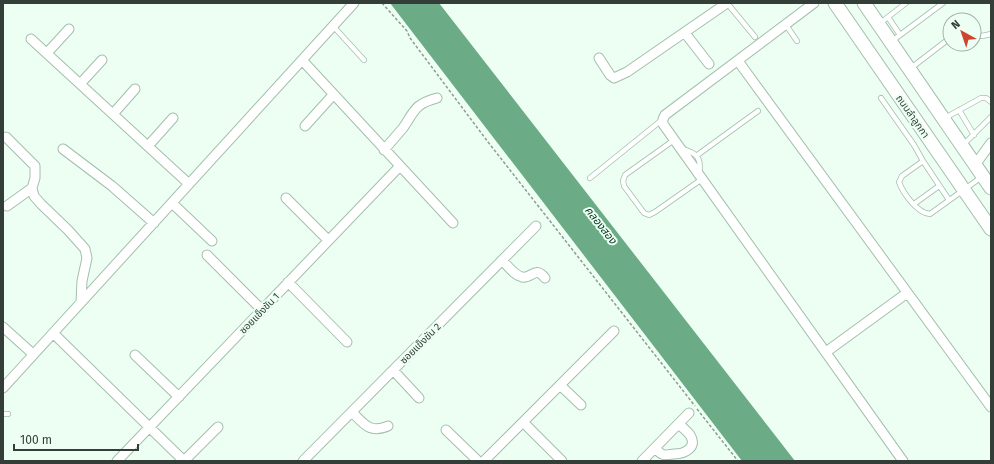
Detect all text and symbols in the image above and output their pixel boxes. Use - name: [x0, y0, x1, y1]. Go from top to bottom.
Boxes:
- north arrow: [942, 12, 982, 52]
- text: N: [949, 17, 963, 32]
- street label: ถนนลำลูกกา: [893, 93, 931, 140]
- water label: คลองสอง: [582, 204, 620, 247]
- street label: ซอยแข็งขัน 1: [237, 290, 282, 337]
- street label: ซอยแข็งขัน 2: [397, 320, 444, 367]
- scale bar: [14, 426, 138, 452]
- text: 100 m: [20, 433, 52, 447]

